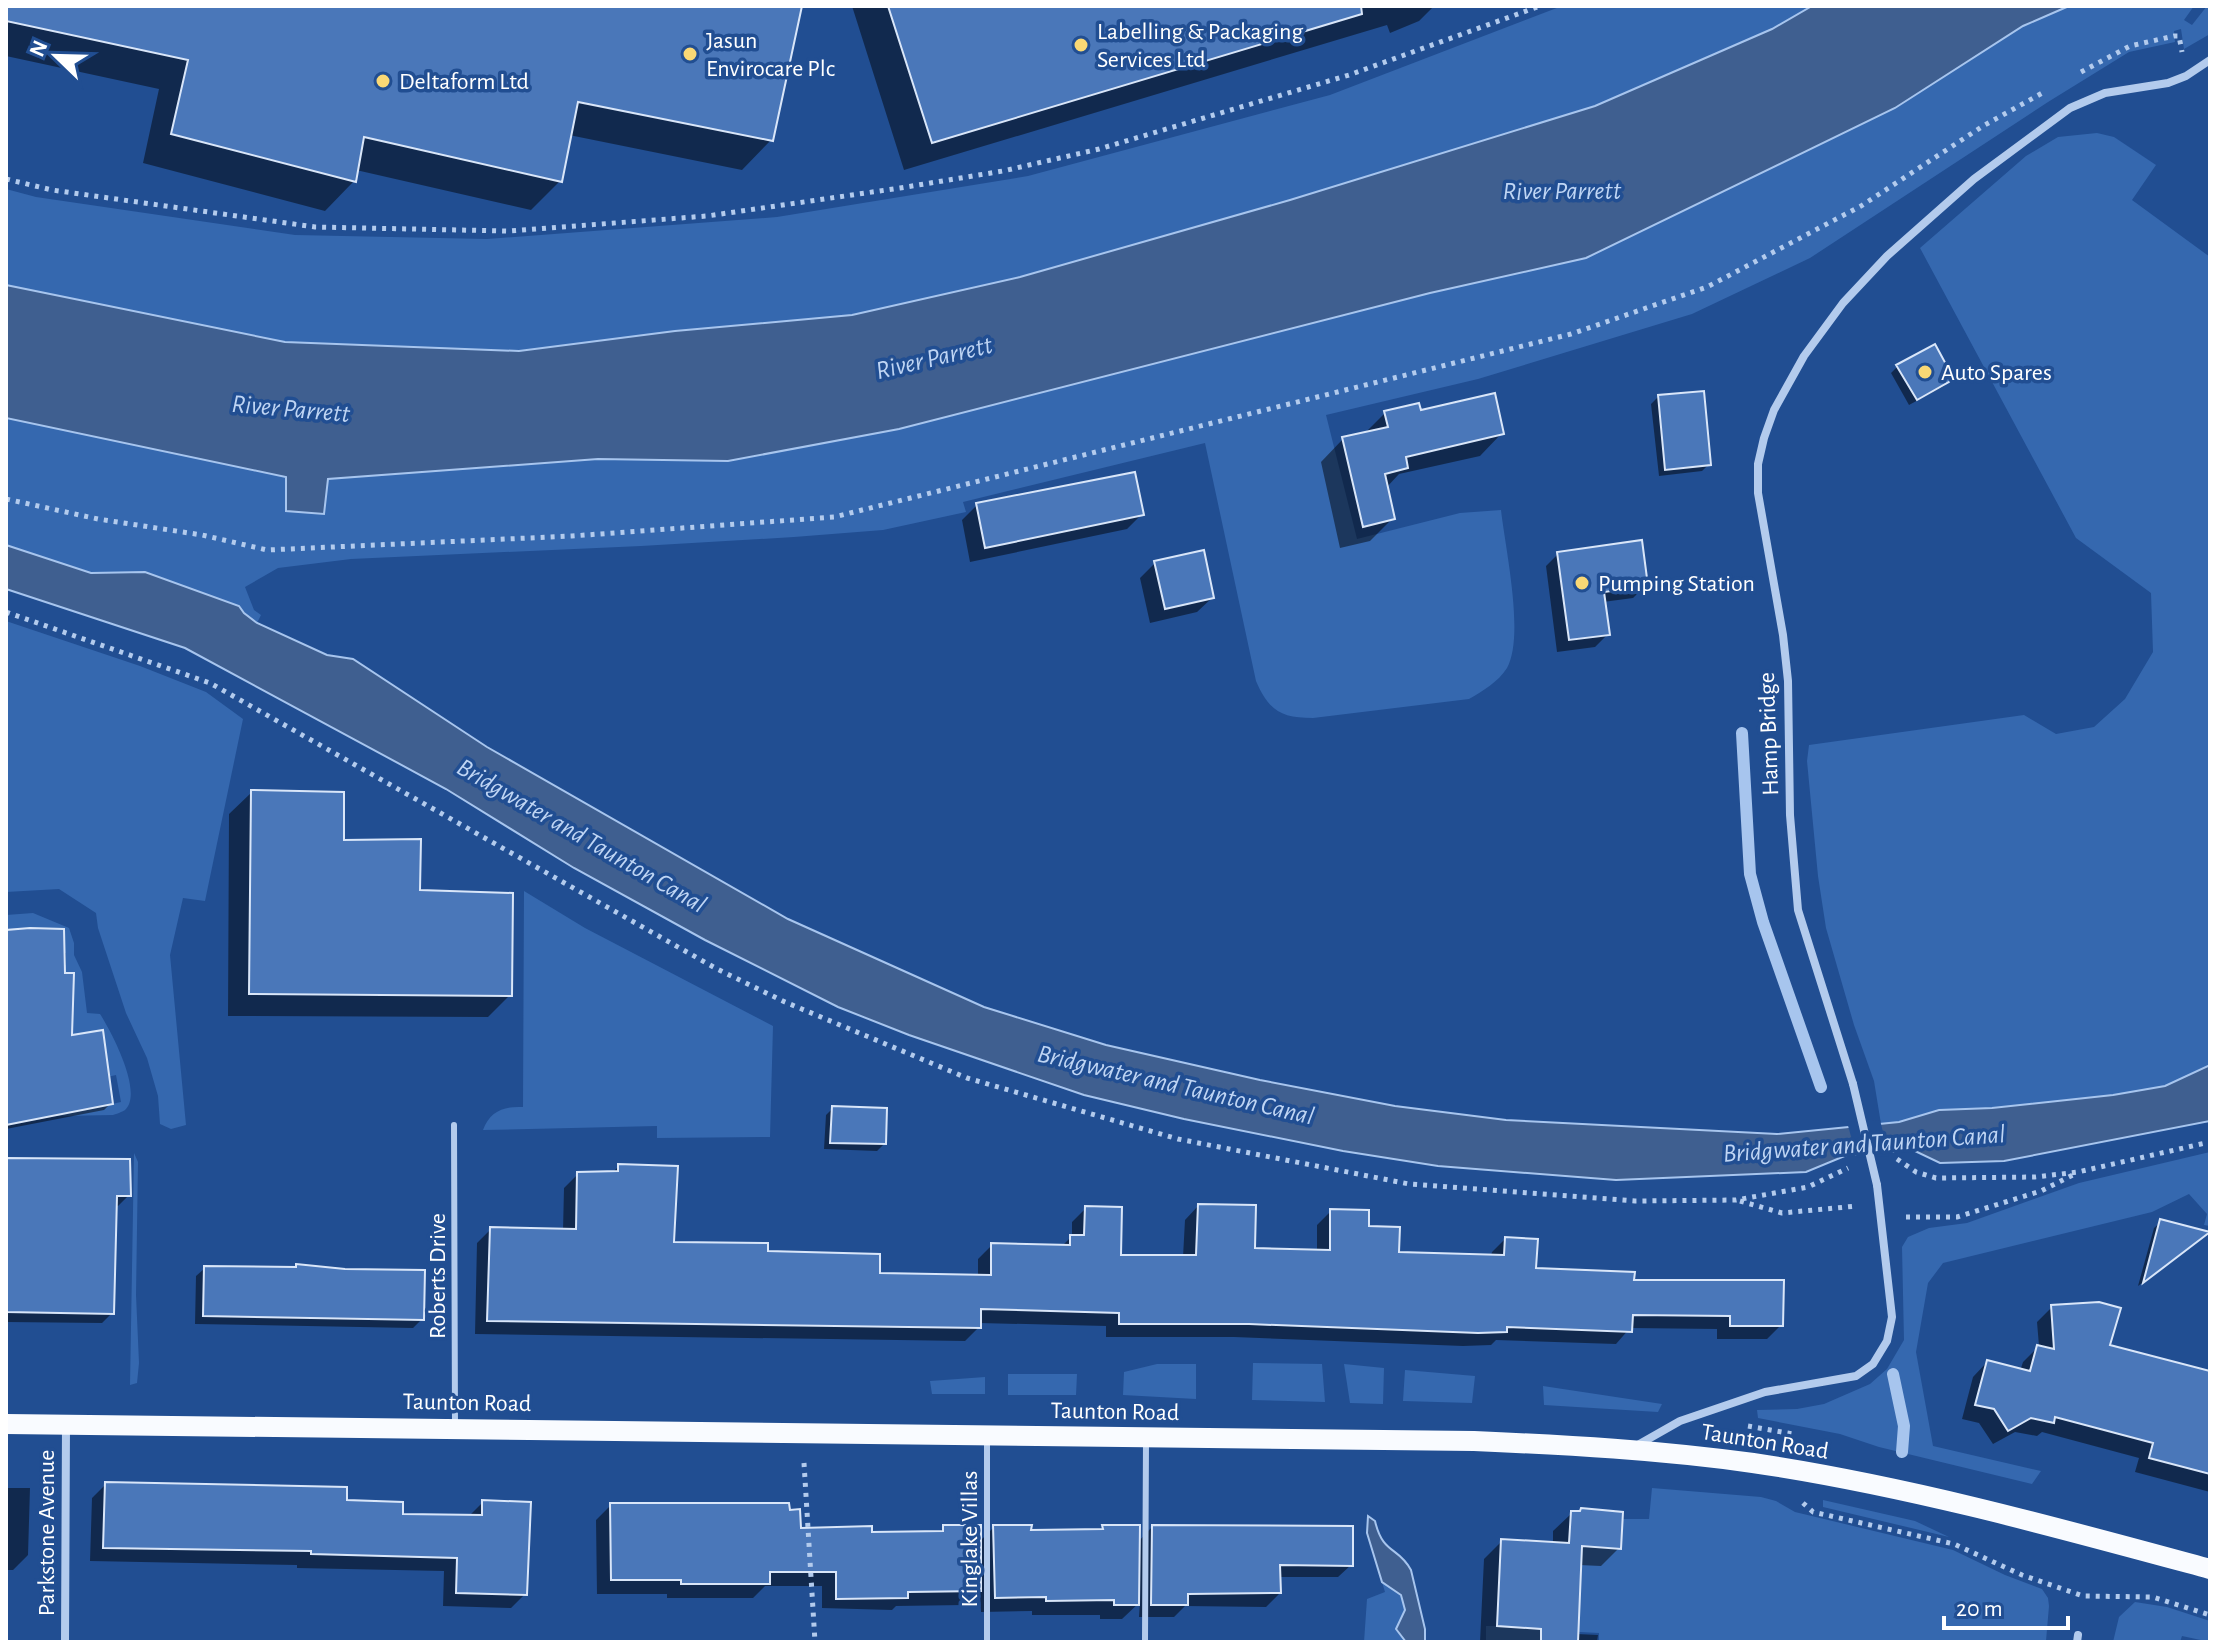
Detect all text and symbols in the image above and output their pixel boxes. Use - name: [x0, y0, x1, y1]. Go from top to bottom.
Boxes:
- north arrow: [16, 16, 96, 96]
- place label: Labelling & Packaging Services Ltd: [1097, 20, 1303, 72]
- place label: Jasun Envirocare Plc: [706, 29, 835, 81]
- marker: Labelling & Packaging Services Ltd: [1072, 36, 1090, 54]
- text: N: [25, 37, 52, 60]
- marker: Jasun Envirocare Plc: [681, 45, 699, 63]
- place label: Deltaform Ltd: [399, 70, 529, 94]
- marker: Deltaform Ltd: [374, 72, 392, 90]
- water label: River Parrett: [1503, 178, 1622, 204]
- water label: River Parrett: [873, 332, 995, 384]
- place label: Auto Spares: [1941, 361, 2052, 385]
- marker: Auto Spares: [1916, 363, 1934, 381]
- water label: River Parrett: [231, 391, 352, 427]
- place label: Pumping Station: [1598, 572, 1755, 596]
- marker: Pumping Station: [1573, 574, 1591, 592]
- street label: Hamp Bridge: [1755, 672, 1783, 796]
- water label: Bridgwater and Taunton Canal: [452, 754, 711, 918]
- water label: Bridgwater and Taunton Canal: [1035, 1040, 1317, 1129]
- water label: Bridgwater and Taunton Canal: [1722, 1121, 2006, 1167]
- street label: Roberts Drive: [426, 1213, 450, 1339]
- street label: Taunton Road: [402, 1390, 531, 1416]
- street label: Taunton Road: [1050, 1399, 1179, 1425]
- street label: Taunton Road: [1699, 1420, 1830, 1464]
- street label: Parkstone Avenue: [35, 1450, 59, 1616]
- street label: Kinglake Villas: [958, 1471, 982, 1607]
- scale bar: [1944, 1580, 2068, 1630]
- text: 20 m: [1956, 1597, 2003, 1621]

